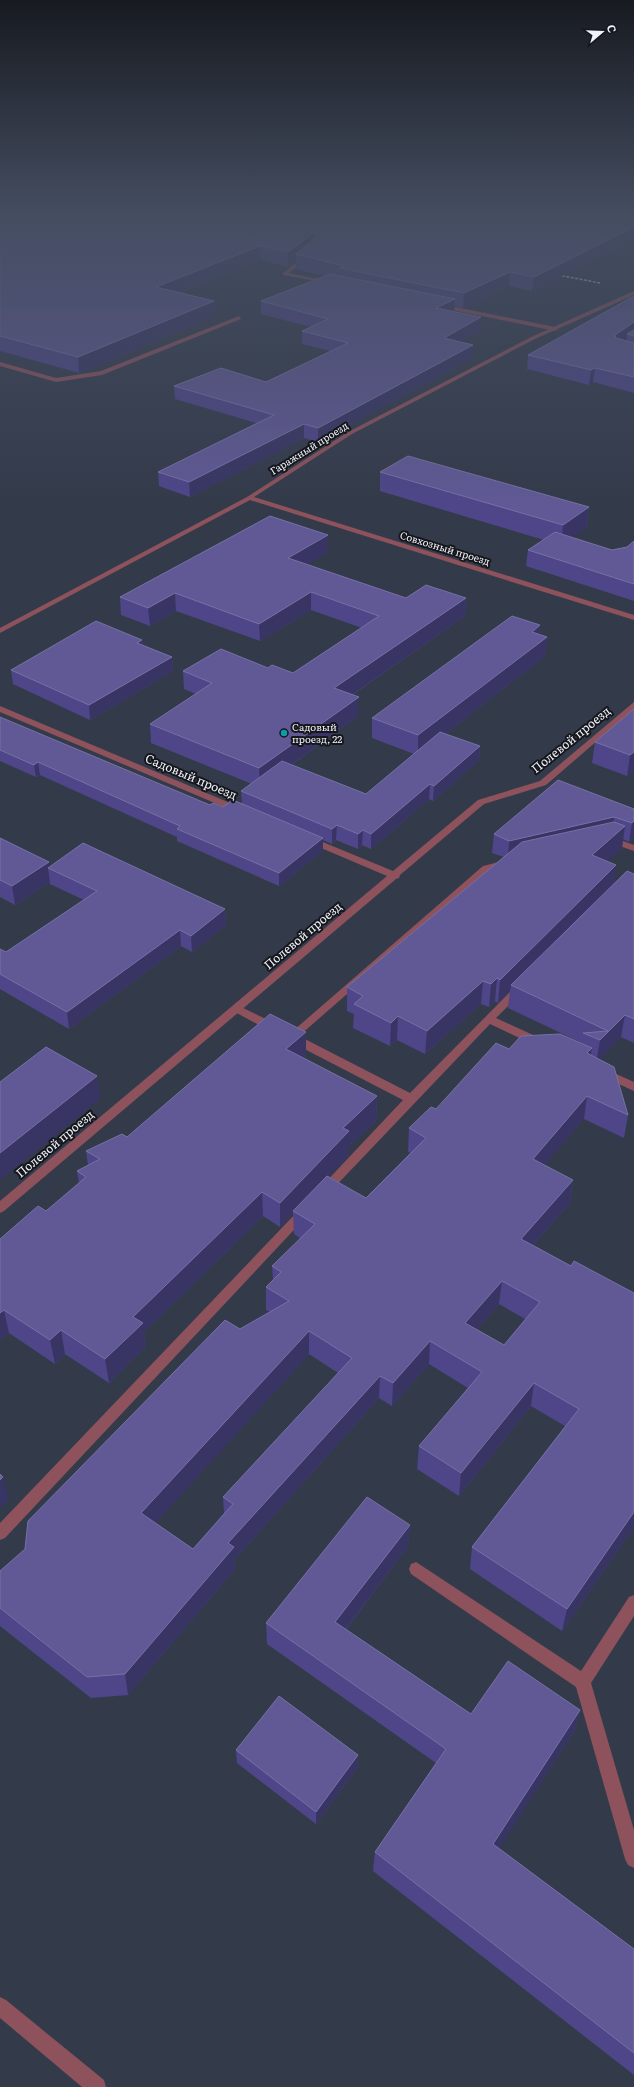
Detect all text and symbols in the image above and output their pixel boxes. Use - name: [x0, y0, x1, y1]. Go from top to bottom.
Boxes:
- north arrow: [582, 12, 622, 52]
- text: С: [604, 22, 621, 35]
- street label: Гаражный проезд: [267, 417, 351, 478]
- street label: Совхозный проезд: [398, 527, 492, 568]
- street label: Полевой проезд: [527, 702, 614, 777]
- place label: Садовый проезд, 22: [292, 719, 342, 746]
- marker: Садовый проезд, 22: [279, 728, 289, 738]
- street label: Садовый проезд: [143, 749, 240, 804]
- street label: Полевой проезд: [259, 897, 345, 973]
- street label: Полевой проезд: [11, 1105, 97, 1181]

